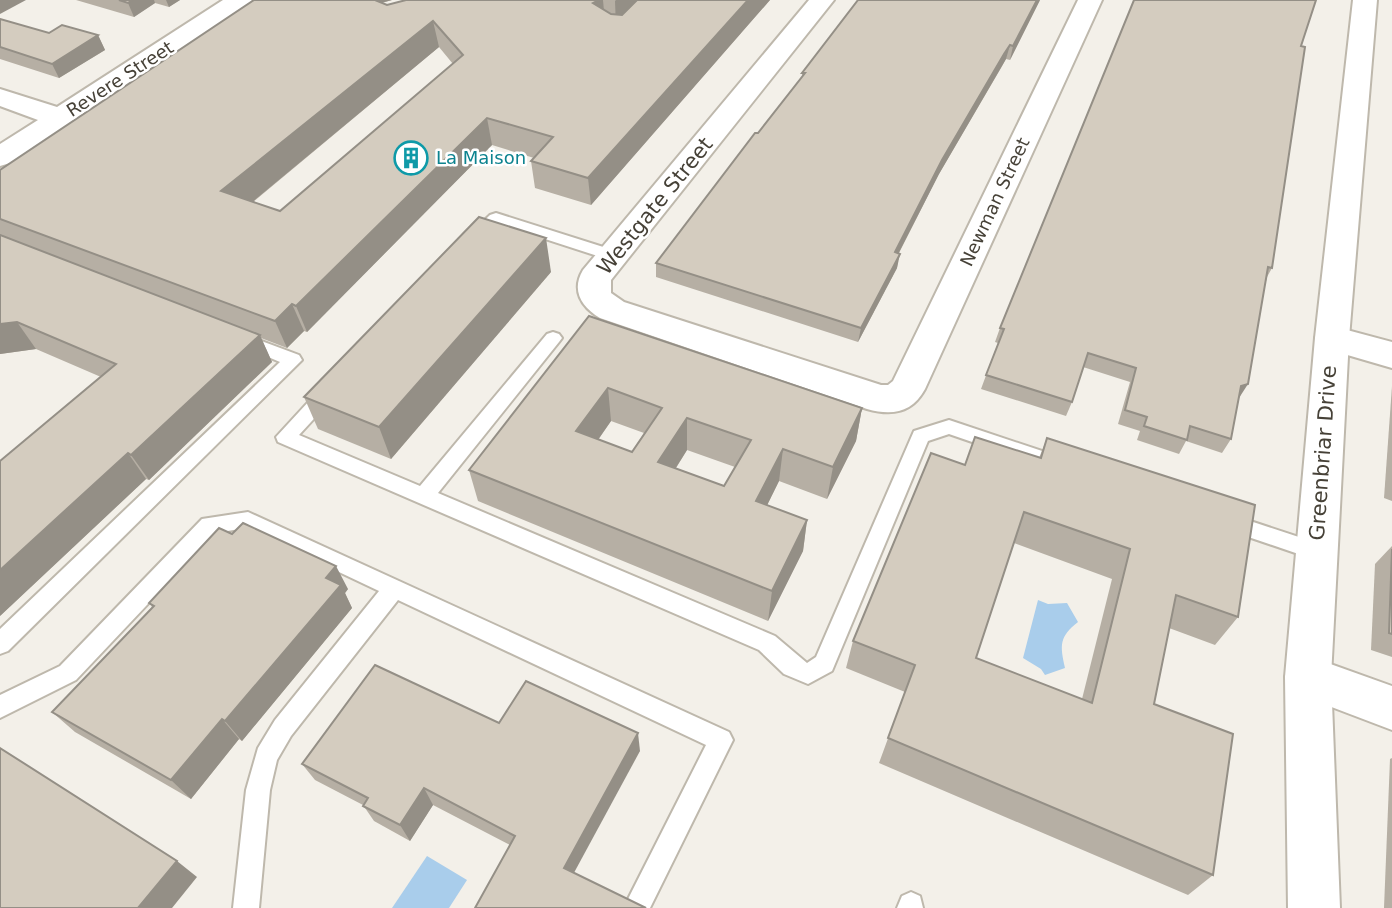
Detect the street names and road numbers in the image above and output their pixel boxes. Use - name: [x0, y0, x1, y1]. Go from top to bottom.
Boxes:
- street label: Revere Street: [62, 36, 177, 121]
- street label: Westgate Street: [592, 133, 718, 279]
- street label: Newman Street: [956, 134, 1034, 270]
- street label: Greenbriar Drive: [1305, 365, 1341, 541]

